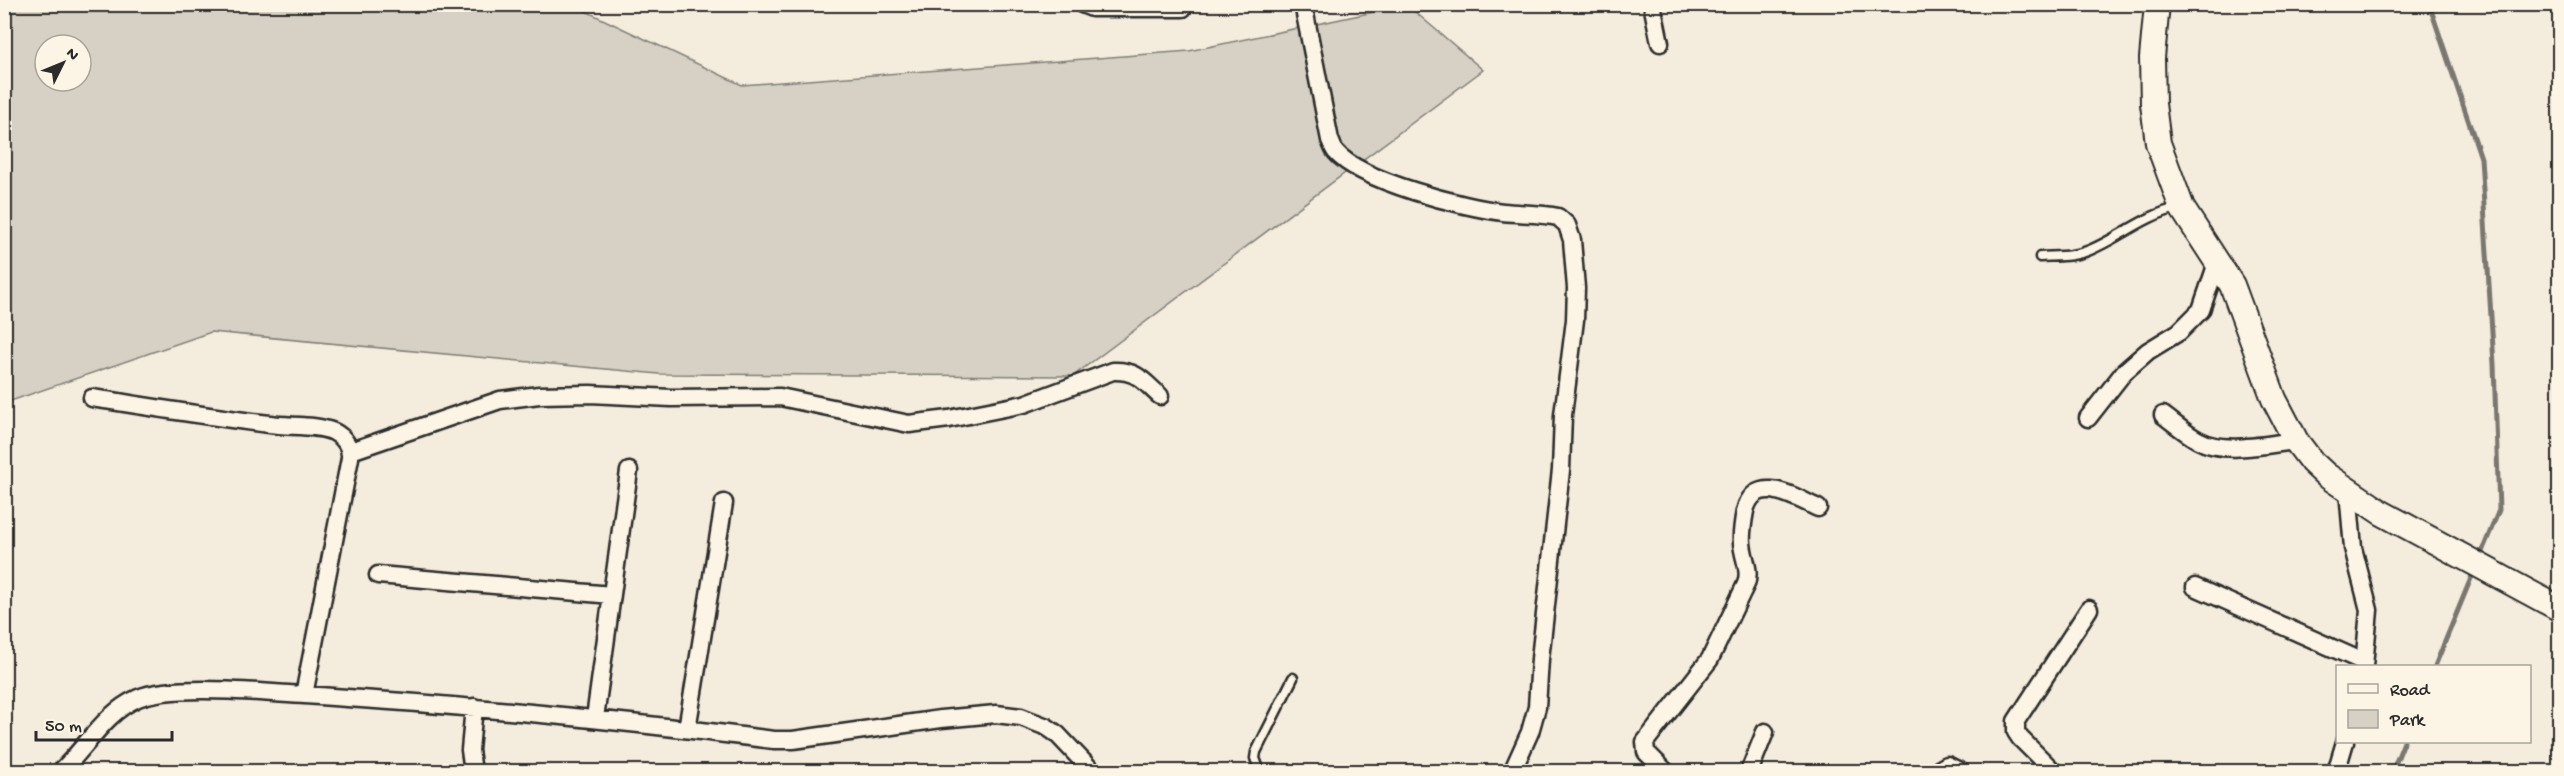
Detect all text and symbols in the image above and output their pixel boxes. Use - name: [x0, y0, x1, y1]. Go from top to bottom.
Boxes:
- north arrow: [33, 33, 93, 93]
- text: N: [61, 45, 82, 66]
- legend: [2336, 665, 2531, 743]
- text: Road: [2390, 681, 2431, 702]
- scale bar: [36, 704, 172, 742]
- text: Park: [2389, 711, 2426, 732]
- text: 50 m: [45, 717, 82, 738]

